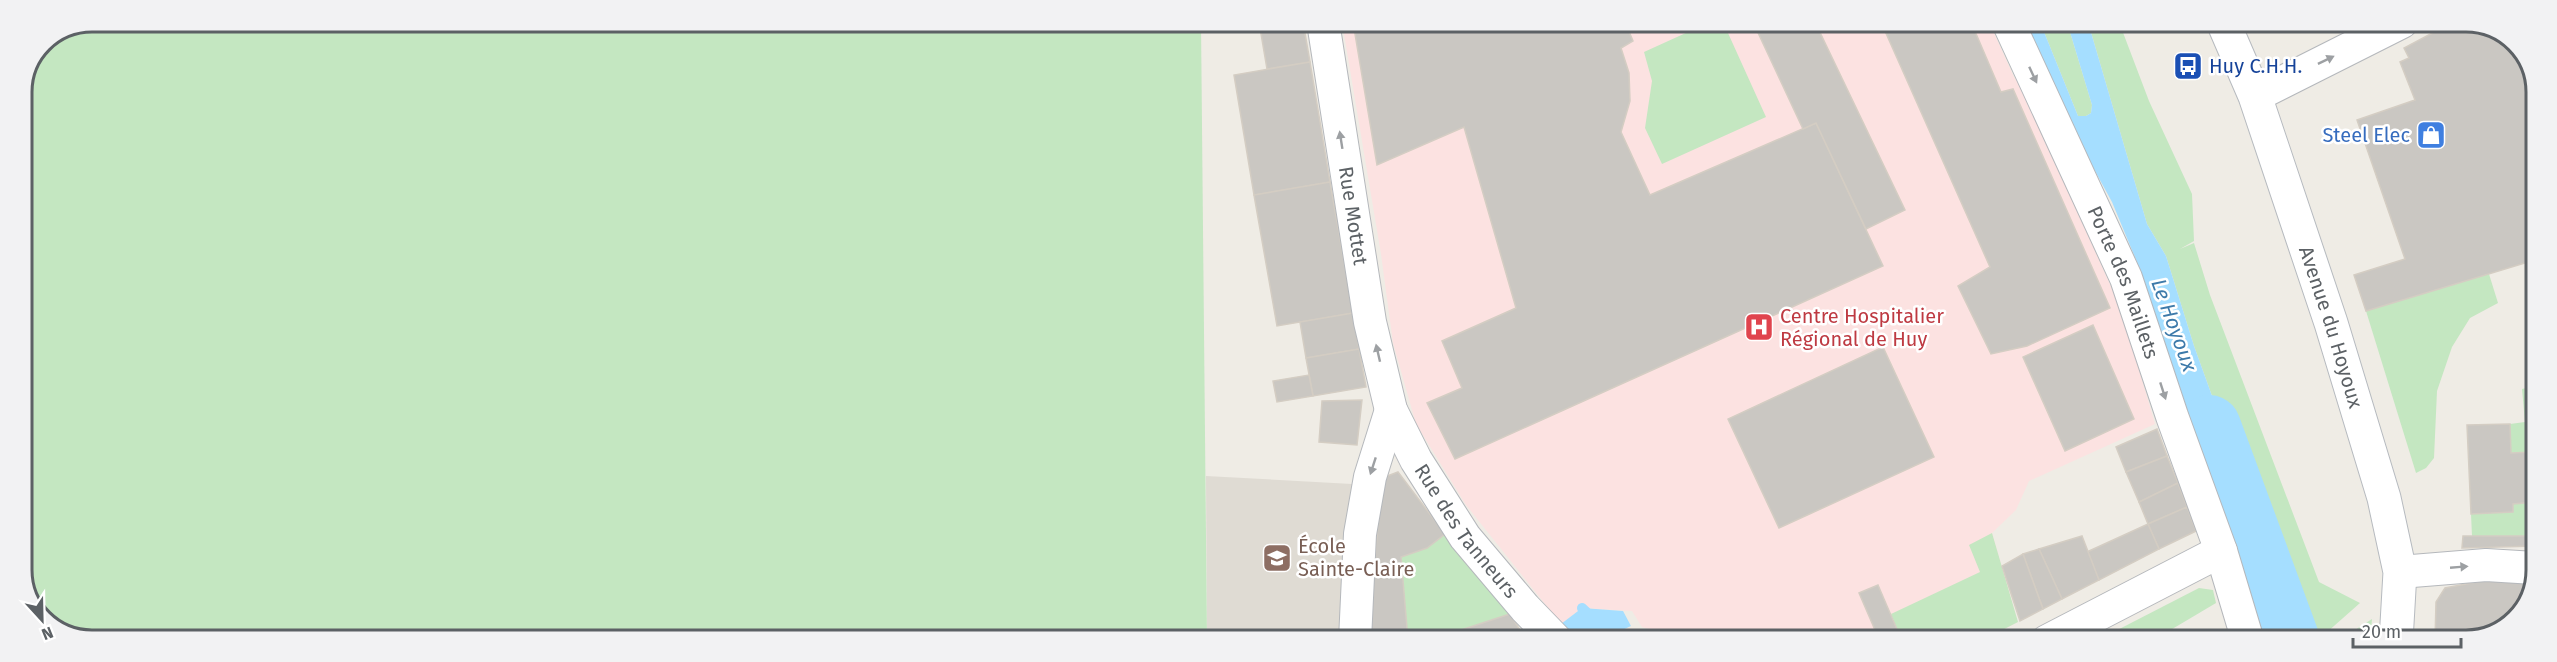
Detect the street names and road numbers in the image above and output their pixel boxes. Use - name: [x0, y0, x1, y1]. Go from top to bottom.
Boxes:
- street label: Rue Mottet: [1334, 165, 1373, 267]
- street label: Porte des Maillets: [2082, 202, 2164, 362]
- street label: Avenue du Hoyoux: [2294, 243, 2368, 411]
- street label: Rue des Tanneurs: [1409, 459, 1523, 603]

